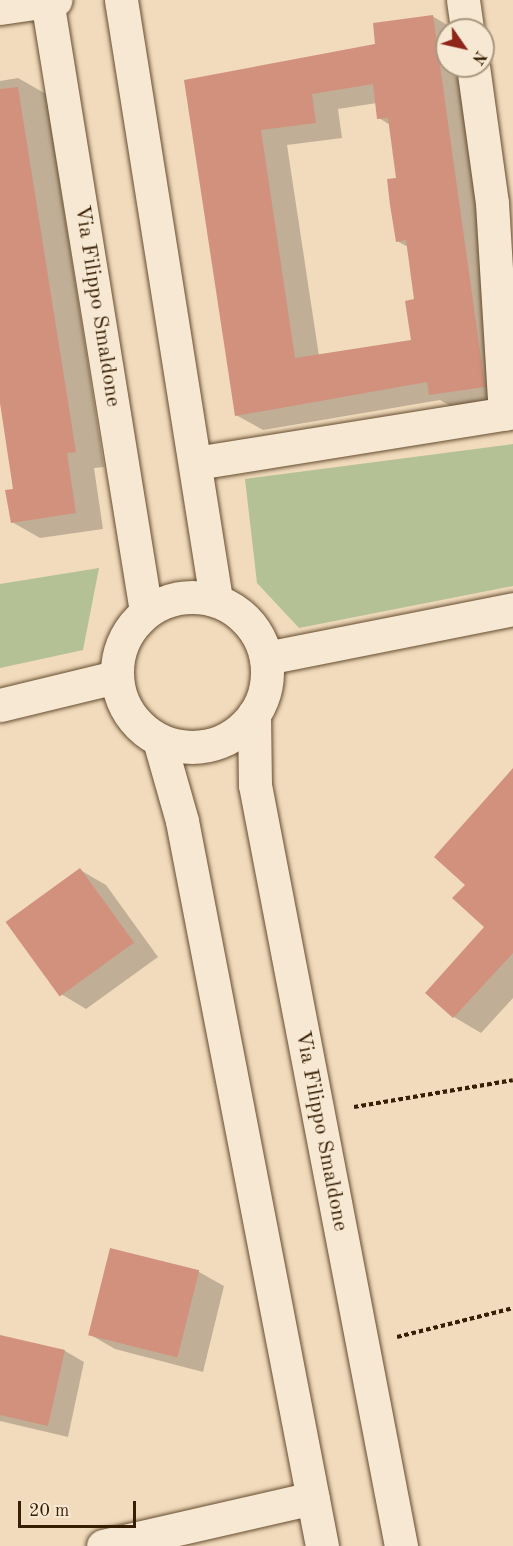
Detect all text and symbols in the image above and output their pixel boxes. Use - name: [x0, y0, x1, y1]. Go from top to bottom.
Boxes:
- north arrow: [435, 18, 495, 78]
- text: N: [468, 47, 488, 66]
- street label: Via Filippo Smaldone: [68, 203, 126, 409]
- street label: Via Filippo Smaldone: [289, 1028, 353, 1234]
- scale bar: [21, 1489, 140, 1527]
- text: 20 m: [29, 1502, 69, 1520]

